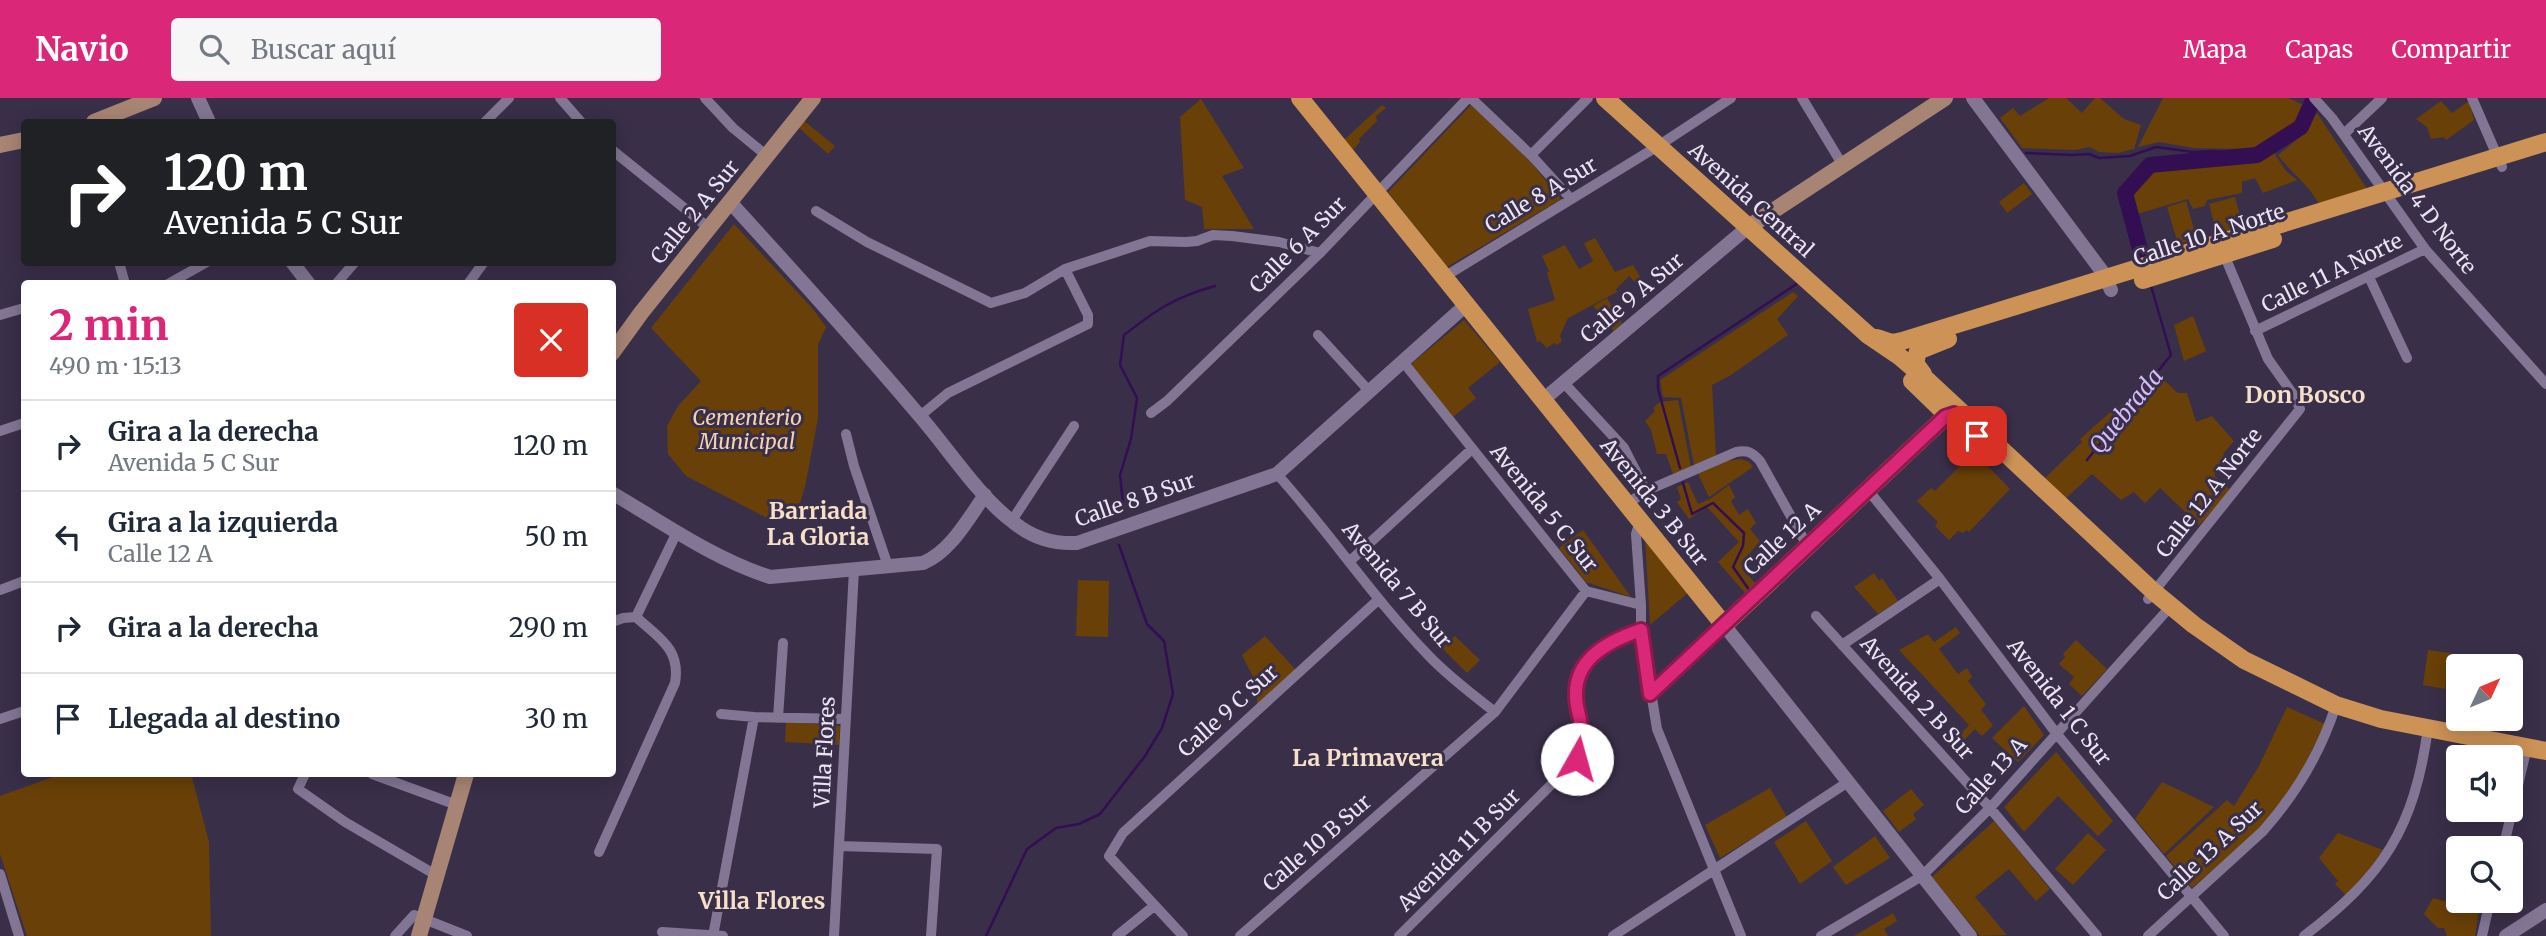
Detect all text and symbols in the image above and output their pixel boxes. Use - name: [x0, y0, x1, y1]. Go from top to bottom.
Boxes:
- search box: [171, 18, 661, 81]
- text: Navio: [35, 29, 129, 70]
- icon: search: [195, 30, 233, 68]
- text: Buscar aquí: [251, 33, 396, 66]
- text: Mapa: [2183, 34, 2247, 65]
- text: Capas: [2285, 34, 2353, 65]
- text: Compartir: [2391, 34, 2511, 65]
- street label: Avenida 4 D Norte: [2352, 117, 2483, 279]
- street label: Avenida Central: [1682, 136, 1820, 263]
- text: 120 m: [164, 142, 308, 203]
- icon: right: [49, 147, 140, 238]
- street label: Calle 8 A Sur: [1480, 151, 1602, 239]
- street label: Calle 2 A Sur: [644, 154, 745, 269]
- street label: Calle 6 A Sur: [1243, 190, 1352, 299]
- street label: Calle 10 A Norte: [2130, 197, 2288, 272]
- text: Avenida 5 C Sur: [164, 203, 403, 243]
- street label: Calle 11 A Norte: [2257, 227, 2407, 318]
- street label: Calle 9 A Sur: [1575, 247, 1689, 349]
- text: 2 min: [49, 299, 169, 351]
- button: close: [514, 303, 588, 377]
- text: 490 m · 15:13: [49, 351, 182, 380]
- water label: Quebrada: [2082, 362, 2169, 459]
- district label: Don Bosco: [2245, 380, 2365, 409]
- park label: Cementerio Municipal: [692, 404, 802, 455]
- pin: [1947, 406, 2007, 466]
- text: Gira a la derecha: [108, 415, 319, 448]
- icon: arrive: [1958, 417, 1996, 455]
- street label: Calle 12 A Norte: [2150, 422, 2268, 563]
- icon: right: [49, 427, 87, 465]
- text: 120 m: [513, 429, 588, 462]
- street label: Avenida 3 B Sur: [1594, 432, 1714, 571]
- street label: Avenida 5 C Sur: [1484, 438, 1604, 577]
- text: Avenida 5 C Sur: [108, 448, 279, 477]
- street label: Calle 8 B Sur: [1071, 466, 1199, 533]
- district label: Barriada La Gloria: [767, 496, 870, 551]
- street label: Calle 12 A: [1737, 496, 1826, 581]
- text: Gira a la izquierda: [108, 506, 338, 539]
- street label: Avenida 7 B Sur: [1336, 515, 1458, 653]
- icon: left: [49, 518, 87, 556]
- text: 50 m: [524, 520, 588, 553]
- text: Calle 12 A: [108, 539, 213, 568]
- icon: right: [49, 609, 87, 647]
- text: Gira a la derecha: [108, 611, 319, 644]
- text: 290 m: [509, 611, 588, 644]
- street label: Avenida 2 B Sur: [1854, 630, 1980, 765]
- street label: Avenida 1 C Sur: [2001, 632, 2117, 771]
- north arrow: [2446, 654, 2524, 732]
- map controls: [2446, 654, 2523, 913]
- street label: Calle 9 C Sur: [1172, 659, 1283, 763]
- street label: Villa Flores: [808, 695, 841, 809]
- icon: arrive: [49, 700, 87, 738]
- text: Llegada al destino: [108, 702, 340, 735]
- text: 30 m: [525, 702, 588, 735]
- position arrow: [1540, 722, 1614, 796]
- street label: Calle 13 A: [1949, 731, 2033, 820]
- district label: La Primavera: [1292, 743, 1444, 772]
- button: sound: [2446, 745, 2523, 822]
- street label: Avenida 11 B Sur: [1391, 782, 1526, 918]
- street label: Calle 10 B Sur: [1257, 788, 1376, 897]
- street label: Calle 13 A Sur: [2151, 795, 2268, 906]
- button: search: [2446, 836, 2523, 913]
- district label: Villa Flores: [698, 886, 826, 915]

